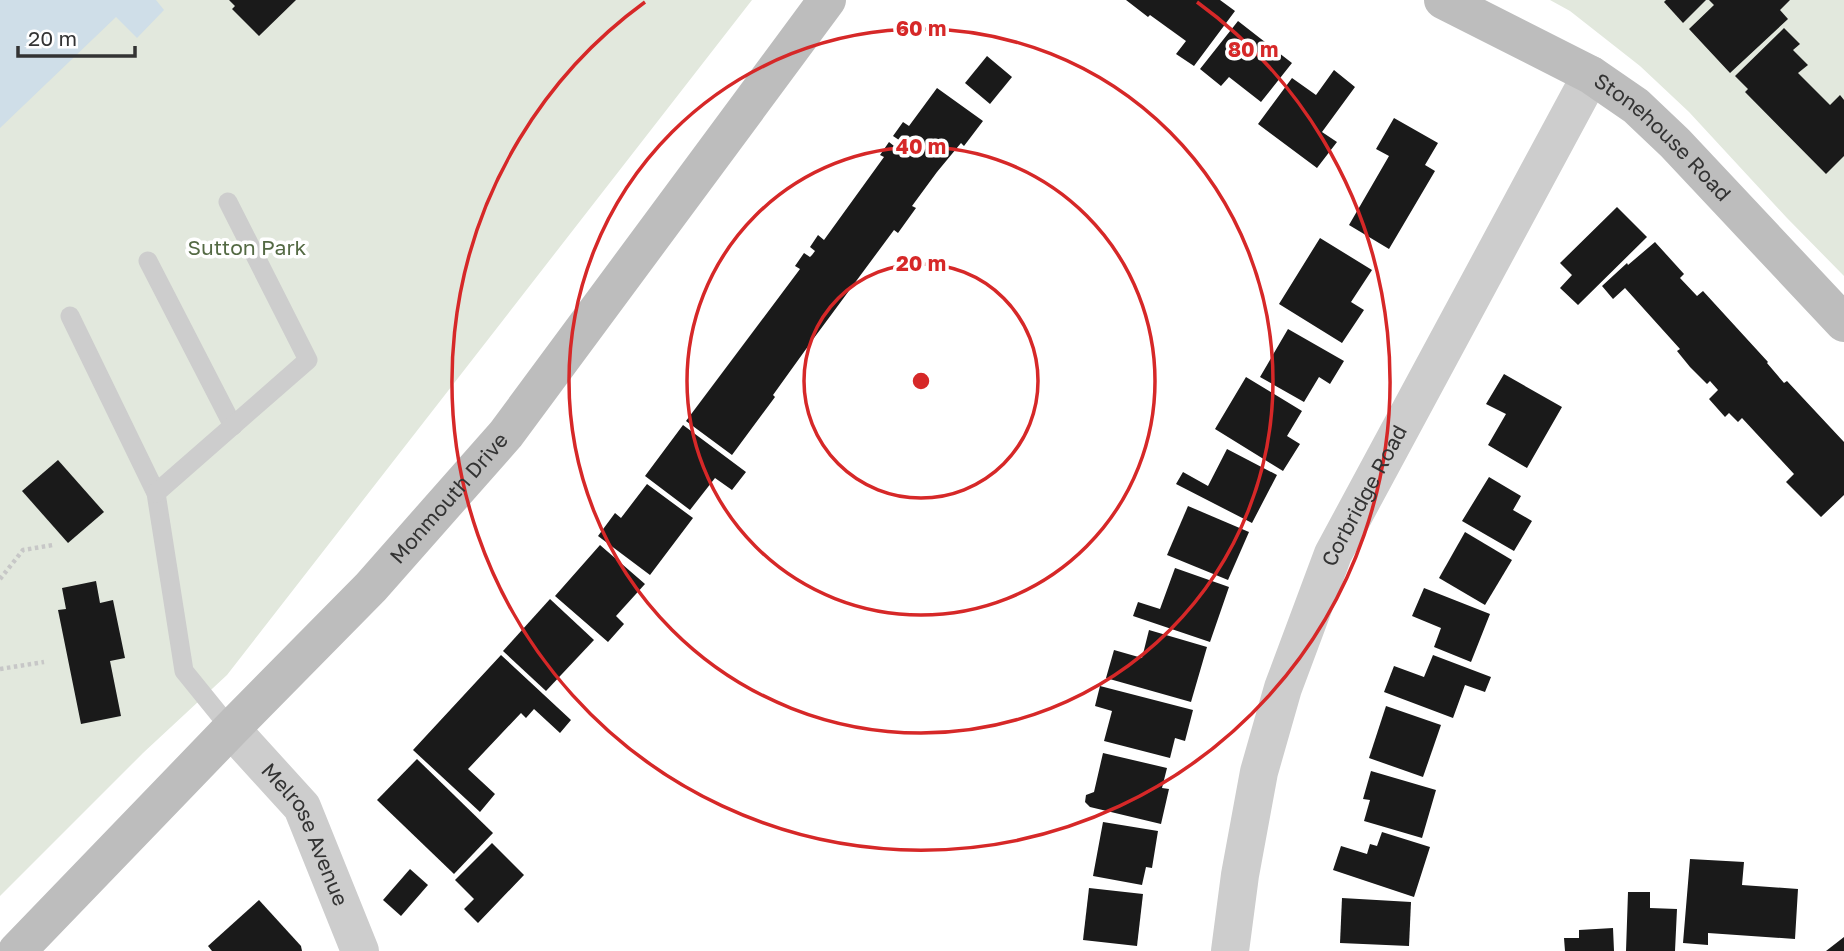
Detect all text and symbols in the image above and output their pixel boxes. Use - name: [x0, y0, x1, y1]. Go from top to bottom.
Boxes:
- scale bar: [18, 14, 135, 58]
- text: 60 m: [896, 15, 946, 41]
- text: 20 m: [28, 25, 77, 51]
- text: 80 m: [1228, 36, 1278, 62]
- street label: Stonehouse Road: [1589, 67, 1737, 206]
- text: 40 m: [896, 133, 946, 159]
- park label: Sutton Park: [188, 234, 307, 260]
- text: 20 m: [896, 250, 946, 276]
- centre of rings: [909, 369, 933, 393]
- street label: Corbridge Road: [1316, 420, 1412, 570]
- street label: Monmouth Drive: [384, 427, 513, 569]
- street label: Melrose Avenue: [256, 757, 354, 910]

